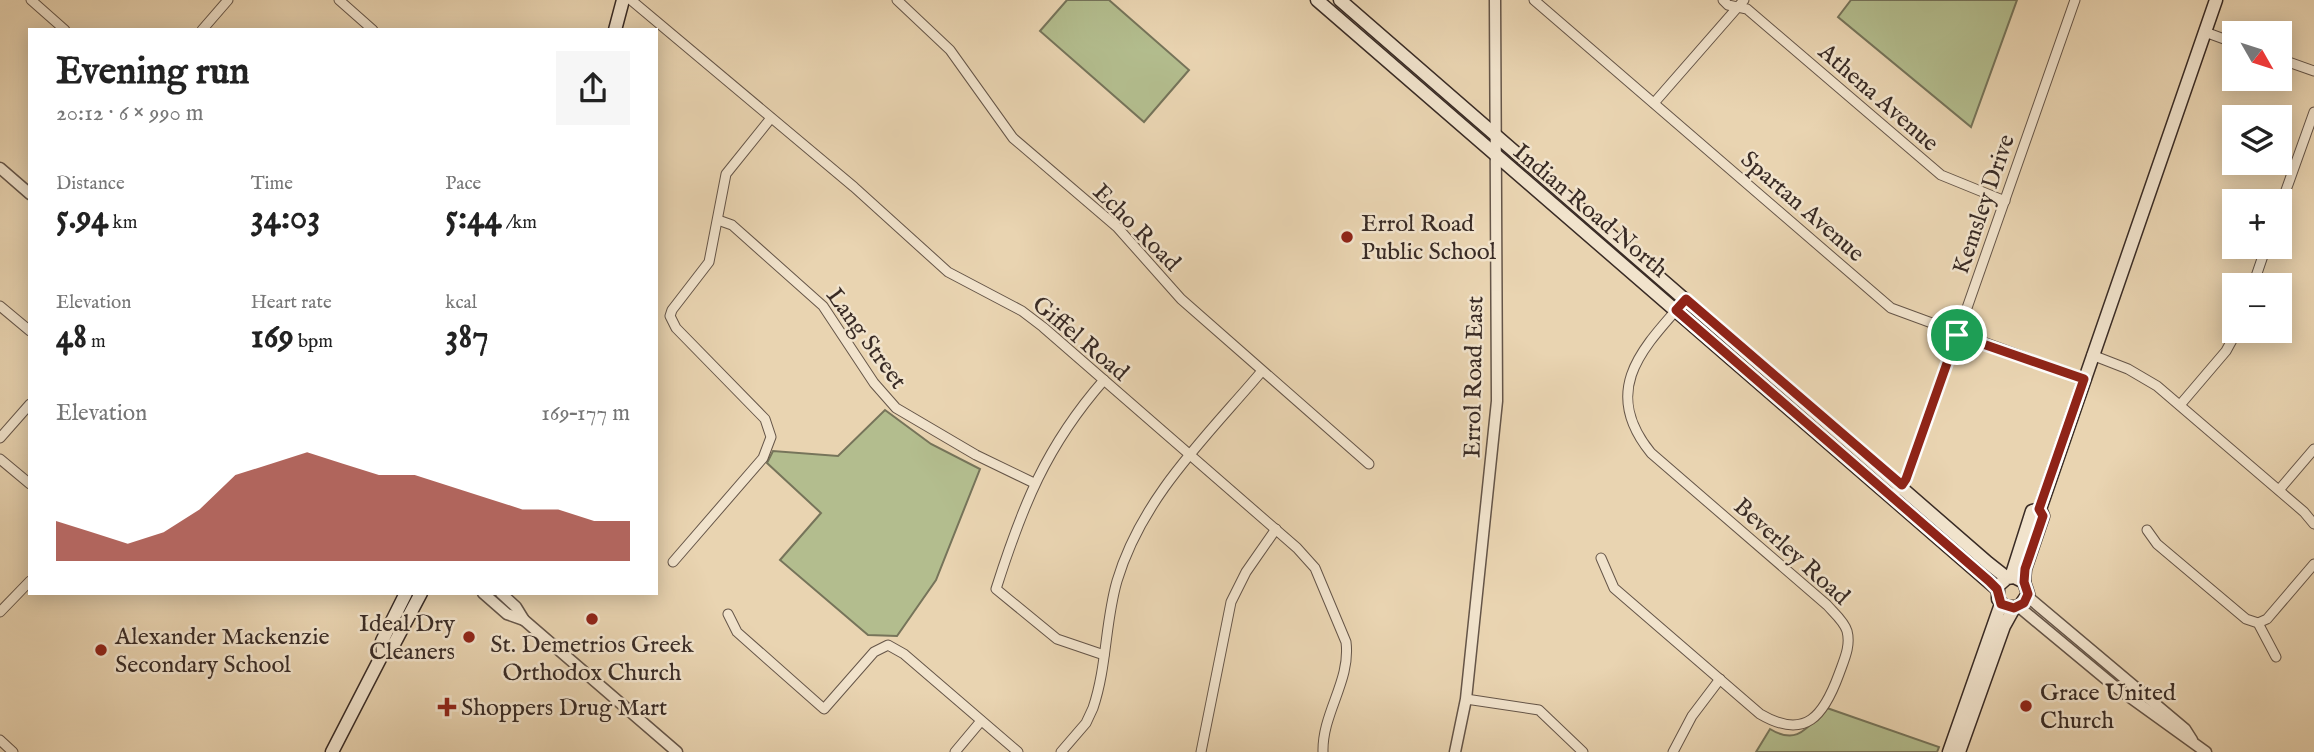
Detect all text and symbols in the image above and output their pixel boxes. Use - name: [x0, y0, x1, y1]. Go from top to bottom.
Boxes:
- north arrow: [2222, 21, 2292, 91]
- map controls: [2222, 21, 2292, 343]
- street label: Athena Avenue: [1811, 37, 1945, 159]
- text: Evening run: [56, 49, 250, 97]
- button: share: [556, 51, 630, 125]
- text: 20:12 · 6 × 990 m: [56, 99, 204, 128]
- button: layers: [2222, 105, 2292, 175]
- street label: Kemsley Drive: [1946, 131, 2023, 278]
- street label: Indian Road North: [1506, 137, 1674, 285]
- street label: Spartan Avenue: [1734, 145, 1870, 270]
- text: Distance: [56, 172, 125, 196]
- text: Time: [251, 172, 293, 196]
- text: Pace: [445, 172, 481, 196]
- street label: Echo Road: [1085, 177, 1187, 279]
- button: +: [2222, 189, 2292, 259]
- text: 5.94: [56, 196, 108, 241]
- text: 34:03: [251, 196, 320, 241]
- text: 5:44: [445, 196, 502, 241]
- place label: Errol Road Public School: [1361, 209, 1497, 268]
- text: km: [108, 211, 137, 235]
- text: /km: [502, 211, 537, 235]
- marker: Errol Road Public School: [1339, 229, 1355, 245]
- button: −: [2222, 273, 2292, 343]
- street label: Lang Street: [819, 282, 913, 396]
- street label: Giffel Road: [1025, 290, 1135, 389]
- text: Elevation: [56, 291, 131, 315]
- text: Heart rate: [251, 291, 332, 315]
- text: kcal: [445, 291, 477, 315]
- street label: Errol Road East: [1458, 296, 1491, 458]
- pin: [1927, 305, 1987, 365]
- text: 48: [56, 315, 87, 360]
- text: 169: [251, 315, 294, 360]
- text: 387: [445, 315, 489, 360]
- icon: arrive: [1938, 316, 1976, 354]
- text: m: [87, 330, 106, 354]
- text: bpm: [294, 330, 333, 354]
- text: Elevation: [56, 399, 147, 428]
- text: 169–177 m: [541, 399, 630, 428]
- street label: Beverley Road: [1726, 492, 1856, 613]
- place label: Ideal Dry Cleaners: [359, 609, 455, 668]
- marker: St. Demetrios Greek Orthodox Church: [584, 611, 600, 627]
- place label: Alexander Mackenzie Secondary School: [114, 622, 330, 681]
- marker: Ideal Dry Cleaners: [461, 629, 477, 645]
- place label: St. Demetrios Greek Orthodox Church: [490, 630, 694, 689]
- marker: Alexander Mackenzie Secondary School: [93, 642, 109, 658]
- place label: Grace United Church: [2040, 678, 2176, 737]
- place label: Shoppers Drug Mart: [461, 693, 667, 724]
- marker: Grace United Church: [2018, 698, 2034, 714]
- marker: Shoppers Drug Mart: [439, 699, 455, 715]

